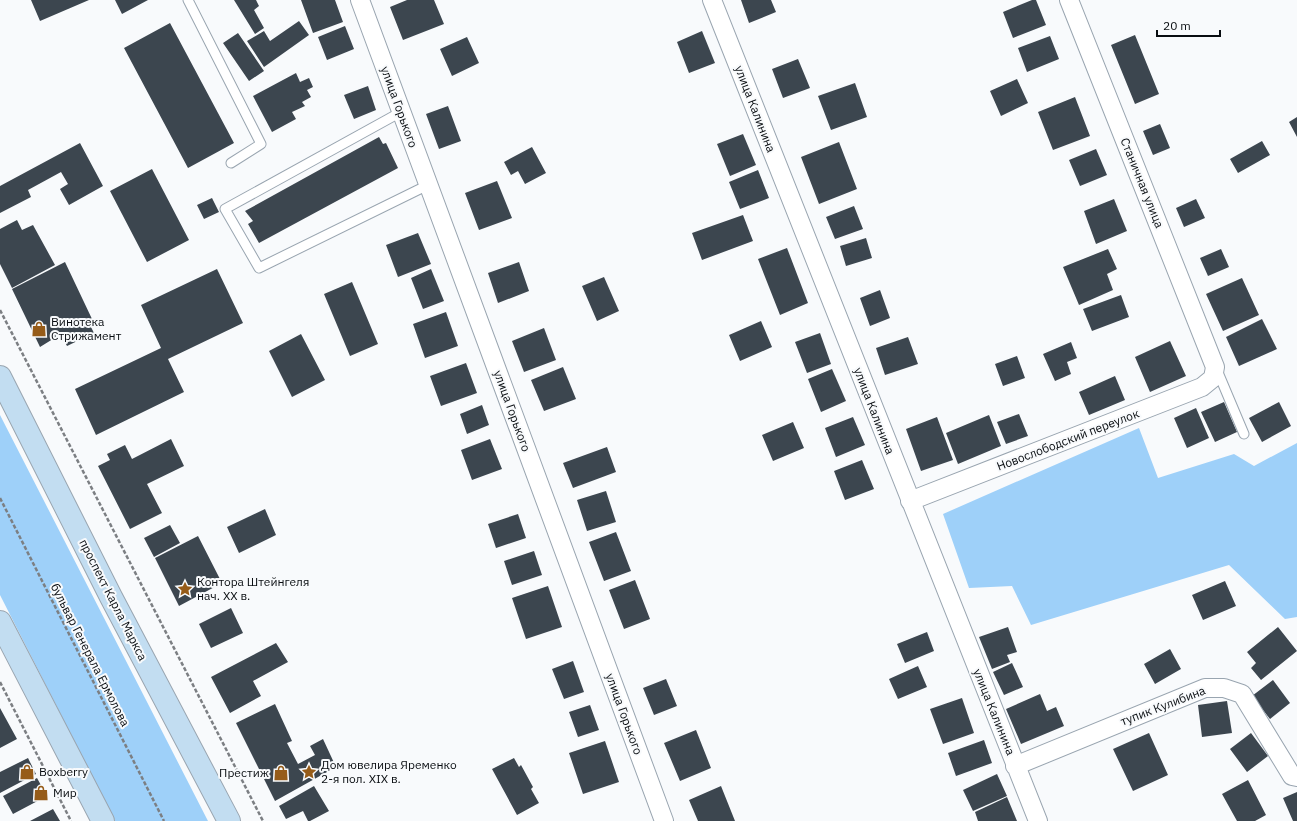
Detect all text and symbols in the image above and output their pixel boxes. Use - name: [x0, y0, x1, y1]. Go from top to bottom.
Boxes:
- scale bar: [1157, 12, 1220, 38]
- text: 20 m: [1163, 18, 1191, 33]
- street label: улица Калинина: [732, 63, 779, 155]
- street label: улица Горького: [378, 64, 421, 150]
- street label: Станичная улица: [1118, 136, 1168, 231]
- place label: Винотека Стрижамент: [51, 314, 122, 343]
- shop icon: Винотека Стрижамент: [30, 320, 48, 338]
- street label: улица Калинина: [851, 365, 898, 457]
- street label: улица Горького: [491, 368, 534, 454]
- street label: Новослободский переулок: [995, 405, 1141, 474]
- street label: проспект Карла Маркса: [76, 537, 151, 664]
- place label: Контора Штейнгеля нач. ХХ в.: [197, 574, 309, 603]
- place icon: Контора Штейнгеля нач. ХХ в.: [176, 580, 194, 598]
- street label: бульвар Генерала Ермолова: [48, 581, 133, 729]
- street label: улица Калинина: [970, 666, 1019, 758]
- street label: улица Горького: [603, 671, 646, 757]
- street label: тупик Кулибина: [1118, 682, 1208, 729]
- place label: Дом ювелира Яременко 2-я пол. XIX в.: [321, 757, 457, 786]
- shop icon: Boxberry: [18, 763, 36, 781]
- place icon: Дом ювелира Яременко 2-я пол. XIX в.: [300, 763, 318, 781]
- place label: Boxberry: [39, 764, 88, 779]
- shop icon: Престиж: [272, 764, 290, 782]
- place label: Престиж: [219, 765, 269, 780]
- shop icon: Мир: [32, 784, 50, 802]
- place label: Мир: [53, 785, 77, 800]

